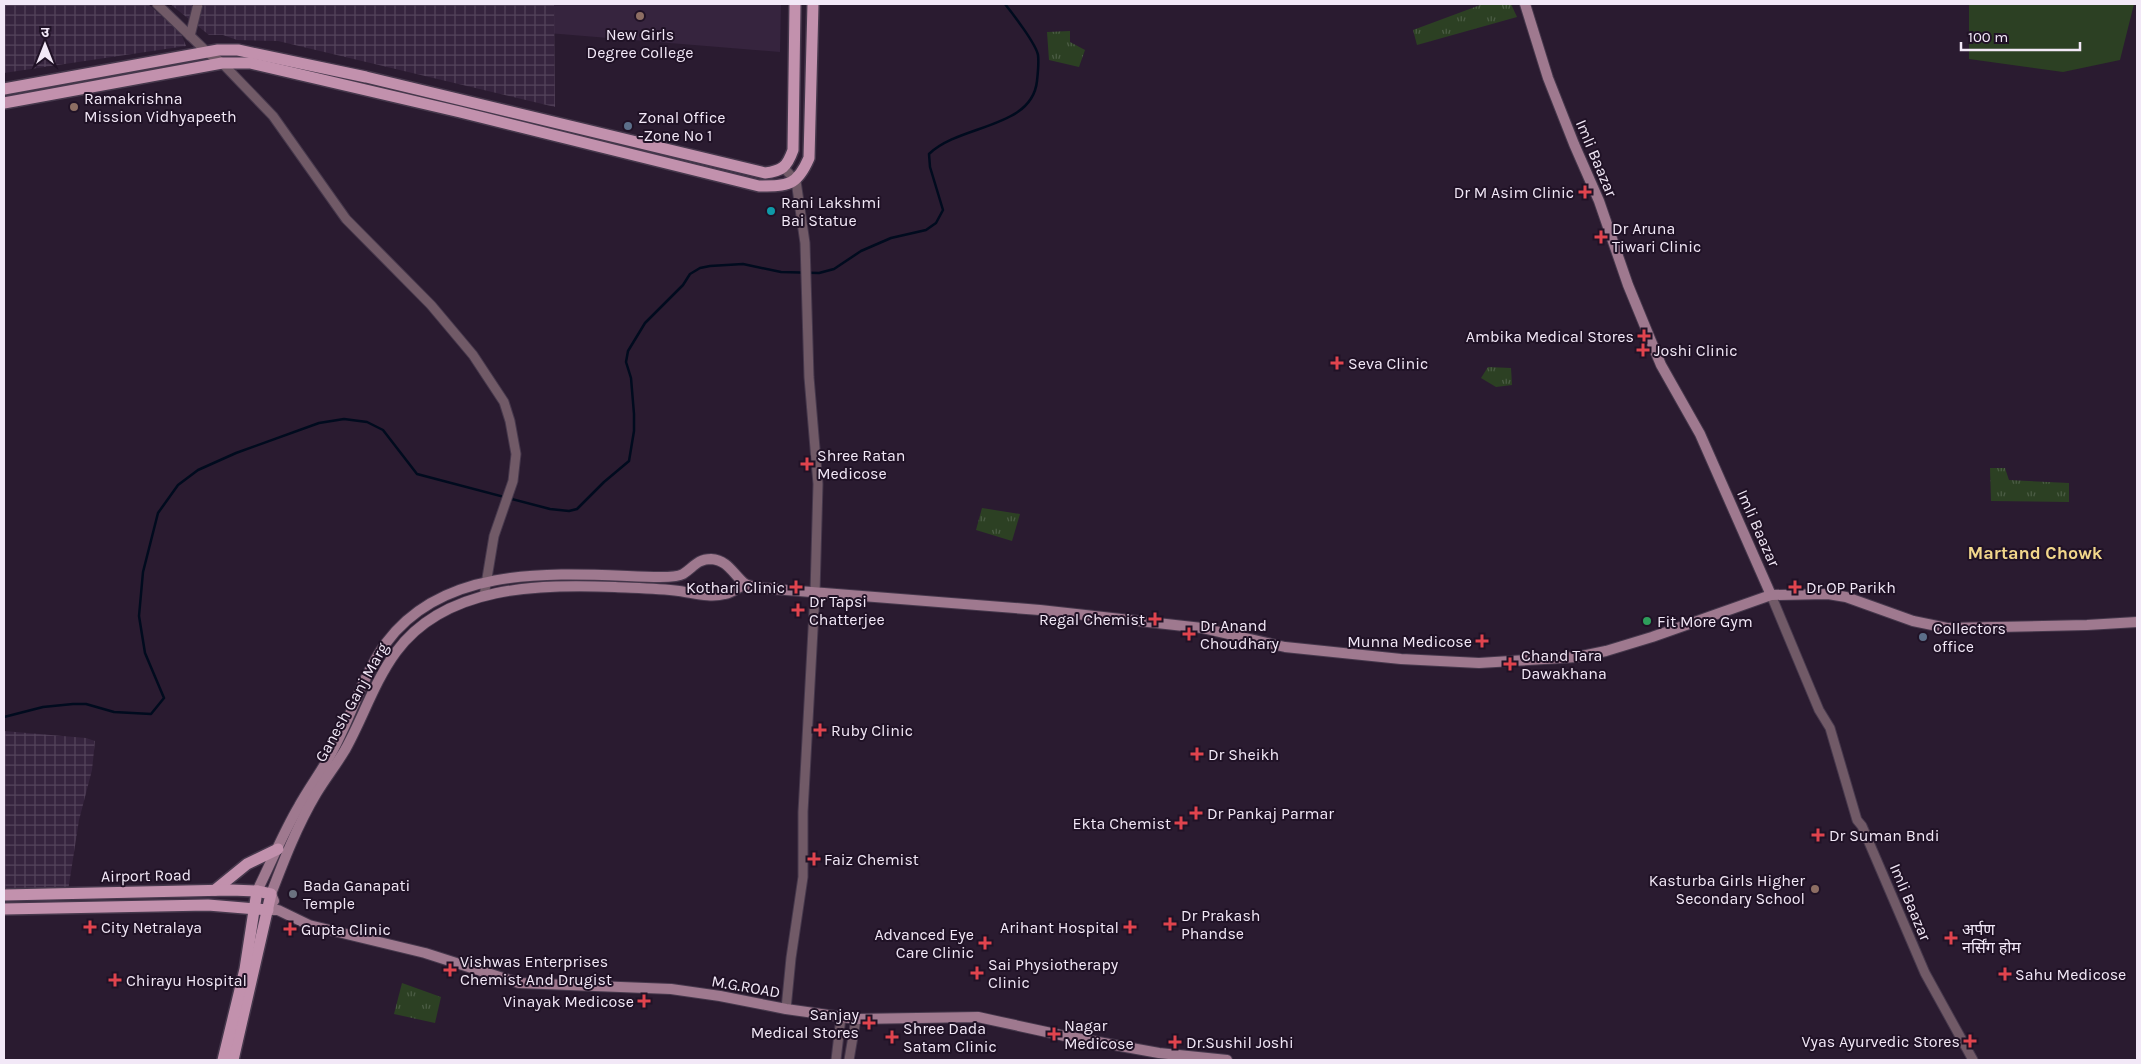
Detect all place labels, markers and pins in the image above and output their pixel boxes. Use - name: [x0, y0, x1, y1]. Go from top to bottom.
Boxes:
- marker: New Girls Degree College: [634, 10, 646, 22]
- place label: New Girls Degree College: [587, 25, 693, 62]
- place label: Ramakrishna Mission Vidhyapeeth: [84, 89, 237, 126]
- marker: Ramakrishna Mission Vidhyapeeth: [68, 101, 80, 113]
- place label: Zonal Office -Zone No 1: [638, 108, 726, 145]
- marker: Zonal Office -Zone No 1: [622, 120, 634, 132]
- place label: Dr M Asim Clinic: [1454, 183, 1574, 202]
- marker: Dr M Asim Clinic: [1578, 185, 1592, 199]
- place label: Rani Lakshmi Bai Statue: [781, 193, 881, 230]
- marker: Rani Lakshmi Bai Statue: [765, 205, 777, 217]
- place label: Dr Aruna Tiwari Clinic: [1612, 219, 1701, 256]
- marker: Dr Aruna Tiwari Clinic: [1594, 230, 1608, 244]
- place label: Ambika Medical Stores: [1466, 327, 1634, 346]
- marker: Ambika Medical Stores: [1638, 330, 1650, 342]
- place label: Joshi Clinic: [1654, 341, 1738, 360]
- marker: Joshi Clinic: [1636, 343, 1650, 357]
- place label: Seva Clinic: [1348, 354, 1428, 373]
- marker: Seva Clinic: [1330, 356, 1344, 370]
- place label: Shree Ratan Medicose: [817, 446, 905, 483]
- marker: Shree Ratan Medicose: [801, 458, 813, 470]
- place label: Kothari Clinic: [686, 578, 785, 597]
- place label: Dr OP Parikh: [1806, 578, 1896, 597]
- marker: Kothari Clinic: [789, 580, 803, 594]
- marker: Dr OP Parikh: [1788, 580, 1802, 594]
- place label: Dr Tapsi Chatterjee: [809, 592, 885, 629]
- marker: Dr Tapsi Chatterjee: [791, 603, 805, 617]
- place label: Regal Chemist: [1039, 610, 1145, 629]
- place label: Fit More Gym: [1657, 612, 1753, 631]
- marker: Regal Chemist: [1149, 613, 1161, 625]
- marker: Fit More Gym: [1641, 615, 1653, 627]
- place label: Dr Anand Choudhary: [1200, 616, 1280, 653]
- place label: Collectors office: [1933, 619, 2006, 656]
- marker: Dr Anand Choudhary: [1182, 627, 1196, 641]
- marker: Collectors office: [1917, 631, 1929, 643]
- place label: Munna Medicose: [1347, 632, 1472, 651]
- marker: Munna Medicose: [1476, 635, 1488, 647]
- place label: Chand Tara Dawakhana: [1521, 646, 1607, 683]
- marker: Chand Tara Dawakhana: [1503, 657, 1517, 671]
- place label: Ruby Clinic: [831, 721, 913, 740]
- marker: Ruby Clinic: [813, 723, 827, 737]
- place label: Dr Sheikh: [1208, 745, 1279, 764]
- marker: Dr Sheikh: [1190, 747, 1204, 761]
- place label: Dr Pankaj Parmar: [1207, 804, 1334, 823]
- marker: Dr Pankaj Parmar: [1189, 806, 1203, 820]
- place label: Ekta Chemist: [1073, 814, 1171, 833]
- marker: Ekta Chemist: [1175, 817, 1187, 829]
- place label: Dr Suman Bndi: [1829, 826, 1940, 845]
- marker: Dr Suman Bndi: [1811, 828, 1825, 842]
- place label: Faiz Chemist: [824, 850, 919, 869]
- marker: Faiz Chemist: [808, 853, 820, 865]
- place label: Kasturba Girls Higher Secondary School: [1649, 871, 1805, 908]
- place label: Bada Ganapati Temple: [303, 876, 410, 913]
- marker: Kasturba Girls Higher Secondary School: [1809, 883, 1821, 895]
- marker: Bada Ganapati Temple: [287, 888, 299, 900]
- place label: Dr Prakash Phandse: [1181, 906, 1260, 943]
- marker: Dr Prakash Phandse: [1163, 917, 1177, 931]
- place label: City Netralaya: [101, 918, 202, 937]
- place label: Arihant Hospital: [1000, 918, 1119, 937]
- marker: City Netralaya: [83, 920, 97, 934]
- place label: Gupta Clinic: [301, 920, 391, 939]
- marker: Arihant Hospital: [1123, 920, 1137, 934]
- place label: अर्पण नर्सिंग होम: [1962, 920, 2021, 957]
- marker: Gupta Clinic: [283, 922, 297, 936]
- place label: Advanced Eye Care Clinic: [874, 925, 974, 962]
- marker: अर्पण नर्सिंग होम: [1944, 931, 1958, 945]
- marker: Advanced Eye Care Clinic: [978, 936, 992, 950]
- place label: Vishwas Enterprises Chemist And Drugist: [460, 952, 612, 989]
- place label: Sai Physiotherapy Clinic: [988, 955, 1119, 992]
- marker: Vishwas Enterprises Chemist And Drugist: [444, 964, 456, 976]
- place label: Sahu Medicose: [2015, 965, 2126, 984]
- marker: Sai Physiotherapy Clinic: [970, 966, 984, 980]
- marker: Sahu Medicose: [1999, 968, 2011, 980]
- place label: Chirayu Hospital: [126, 971, 247, 990]
- marker: Chirayu Hospital: [108, 973, 122, 987]
- place label: Vinayak Medicose: [503, 992, 634, 1011]
- marker: Vinayak Medicose: [638, 995, 650, 1007]
- place label: Sanjay Medical Stores: [751, 1005, 860, 1042]
- place label: Nagar Medicose: [1064, 1016, 1134, 1053]
- marker: Sanjay Medical Stores: [863, 1017, 875, 1029]
- place label: Shree Dada Satam Clinic: [903, 1019, 997, 1056]
- marker: Nagar Medicose: [1048, 1028, 1060, 1040]
- marker: Shree Dada Satam Clinic: [885, 1030, 899, 1044]
- place label: Vyas Ayurvedic Stores: [1801, 1032, 1960, 1051]
- place label: Dr.Sushil Joshi: [1186, 1033, 1294, 1052]
- marker: Dr.Sushil Joshi: [1168, 1035, 1182, 1049]
- marker: Vyas Ayurvedic Stores: [1964, 1035, 1976, 1047]

